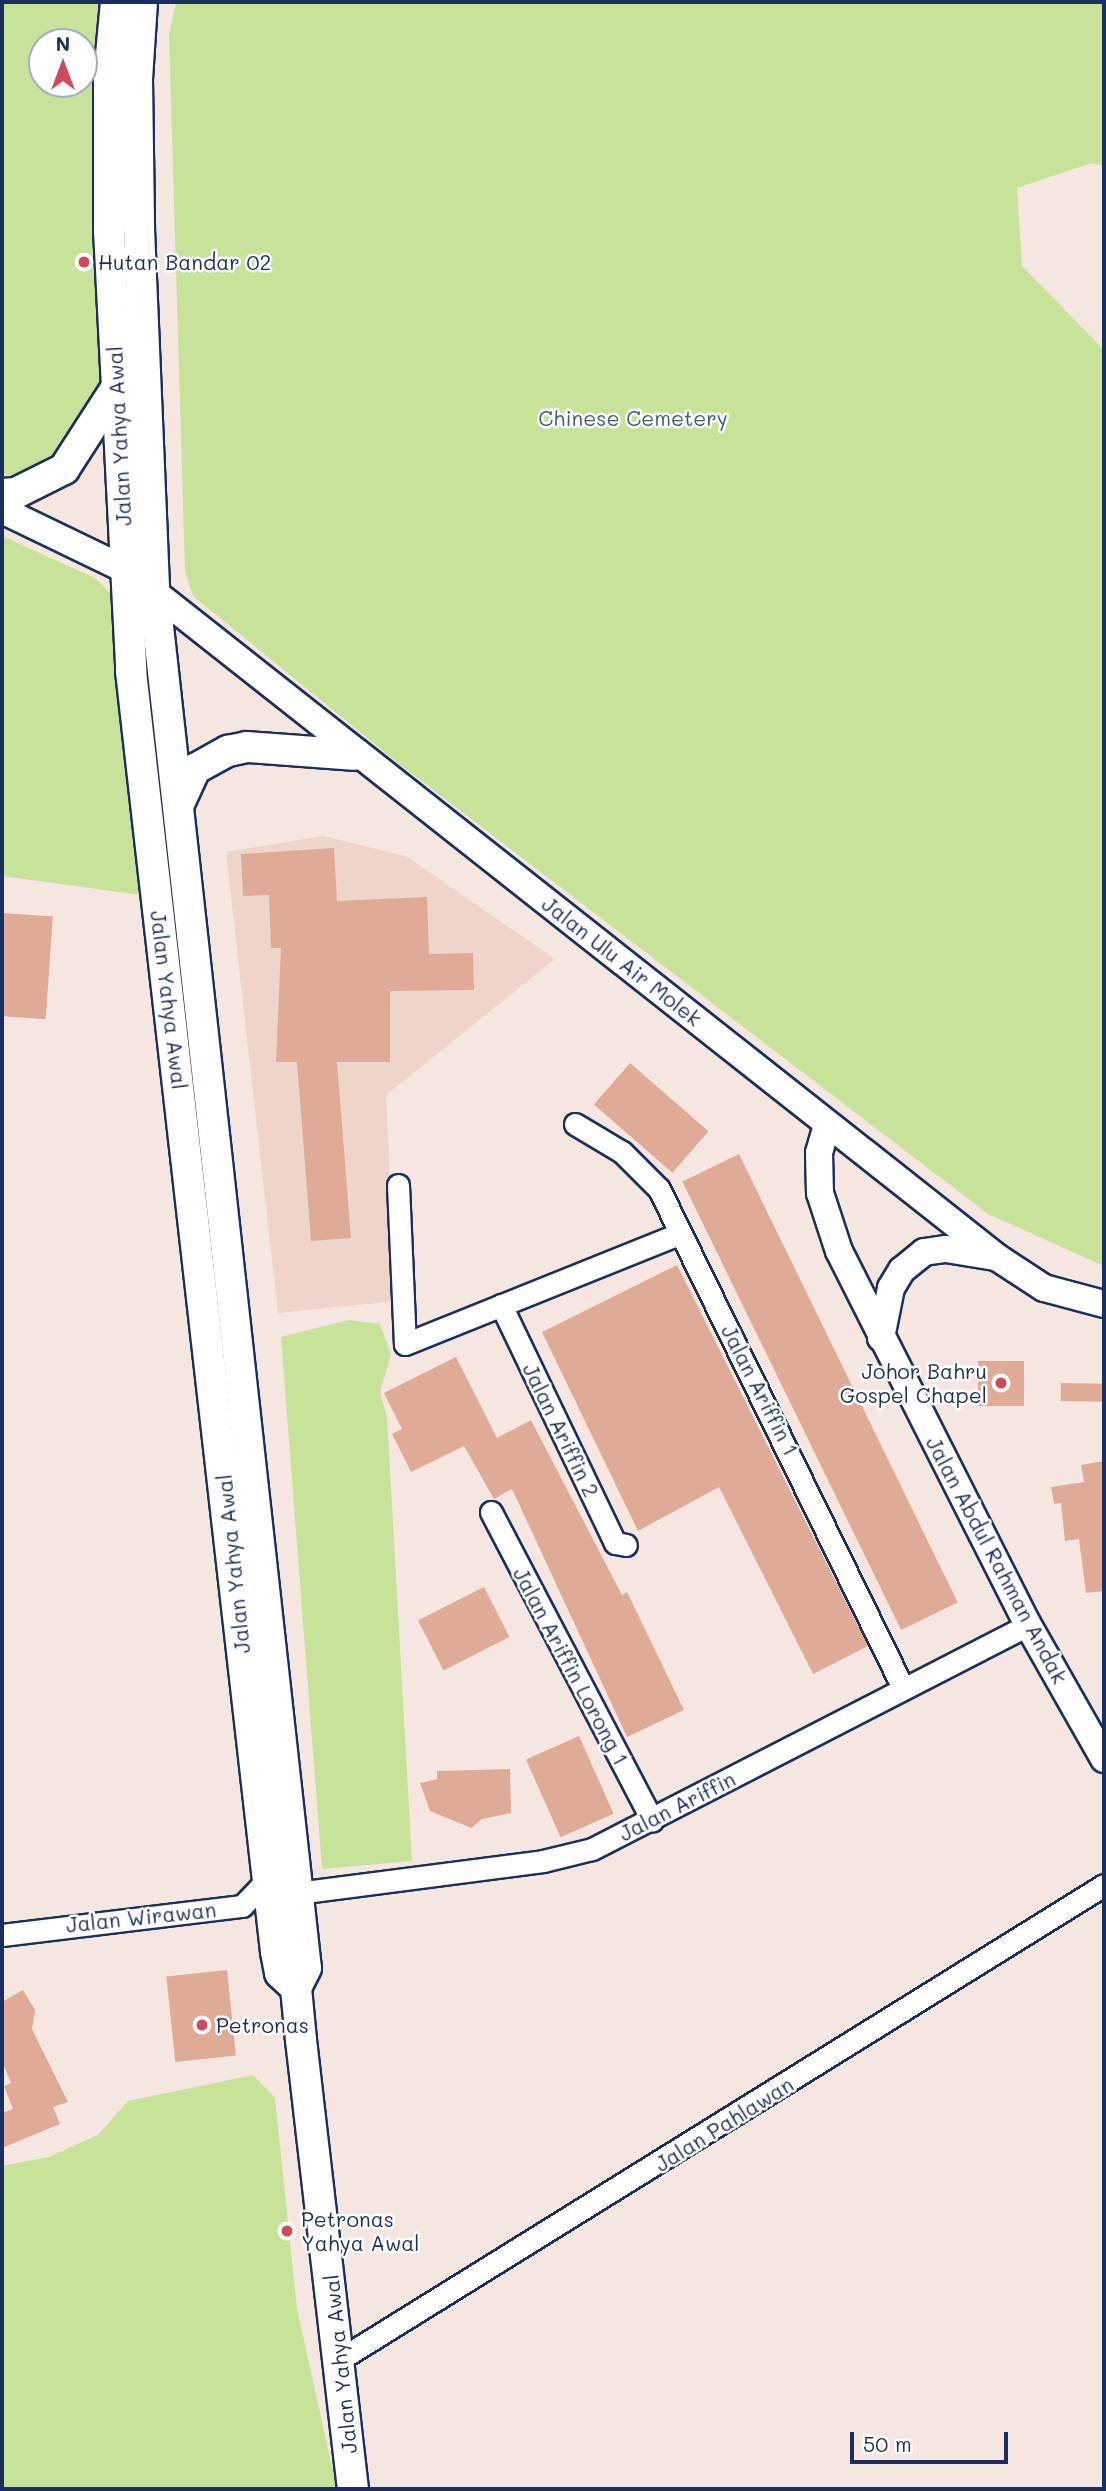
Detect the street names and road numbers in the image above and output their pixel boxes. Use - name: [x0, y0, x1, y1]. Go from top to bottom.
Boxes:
- street label: Jalan Yahya Awal: [102, 345, 136, 527]
- street label: Jalan Ulu Air Molek: [537, 891, 707, 1031]
- street label: Jalan Yahya Awal: [146, 909, 192, 1091]
- street label: Jalan Ariffin 1: [716, 1320, 804, 1460]
- street label: Jalan Ariffin 2: [518, 1359, 604, 1501]
- street label: Jalan Abdul Rahman Andak: [921, 1432, 1073, 1688]
- street label: Jalan Yahya Awal: [211, 1473, 255, 1655]
- street label: Jalan Ariffin Lorong 1: [508, 1563, 634, 1769]
- street label: Jalan Ariffin: [615, 1766, 739, 1846]
- street label: Jalan Wirawan: [65, 1897, 217, 1937]
- street label: Jalan Pahlawan: [650, 2071, 798, 2177]
- street label: Jalan Yahya Awal: [318, 2273, 362, 2455]

